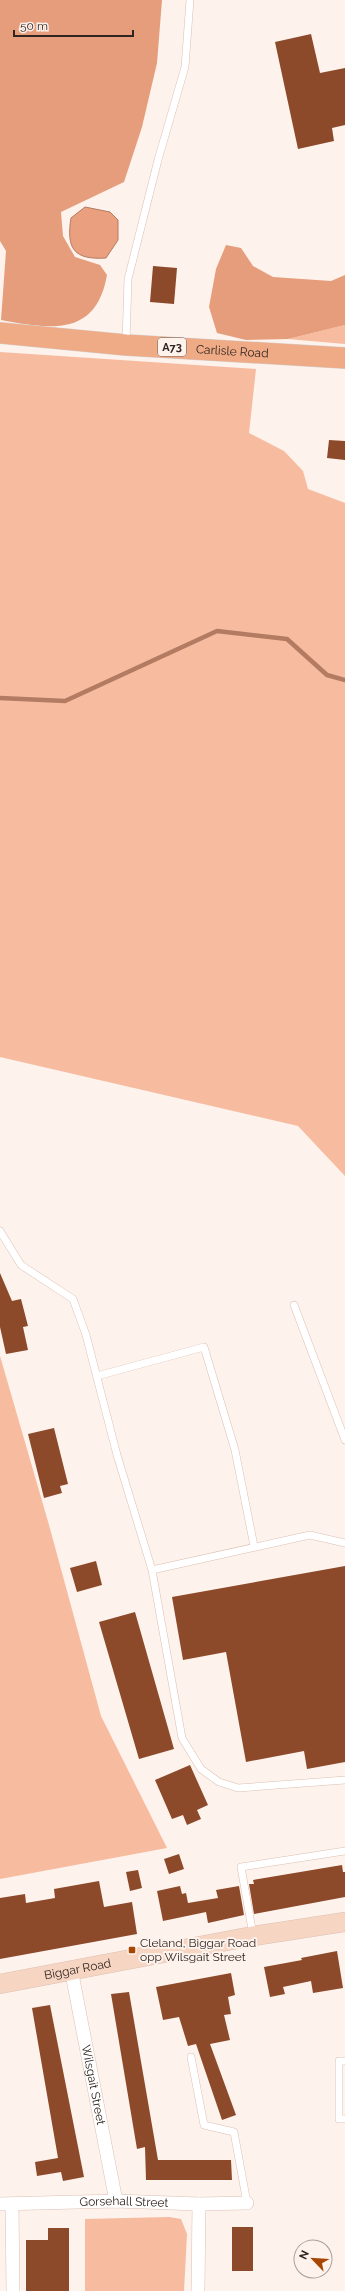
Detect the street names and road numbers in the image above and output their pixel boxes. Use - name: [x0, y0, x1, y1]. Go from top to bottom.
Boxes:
- road number: A73: [158, 338, 186, 356]
- street label: Carlisle Road: [195, 342, 269, 360]
- street label: Biggar Road: [43, 1956, 112, 1982]
- street label: Wilsgait Street: [79, 2044, 108, 2126]
- street label: Gorsehall Street: [79, 2194, 169, 2210]

